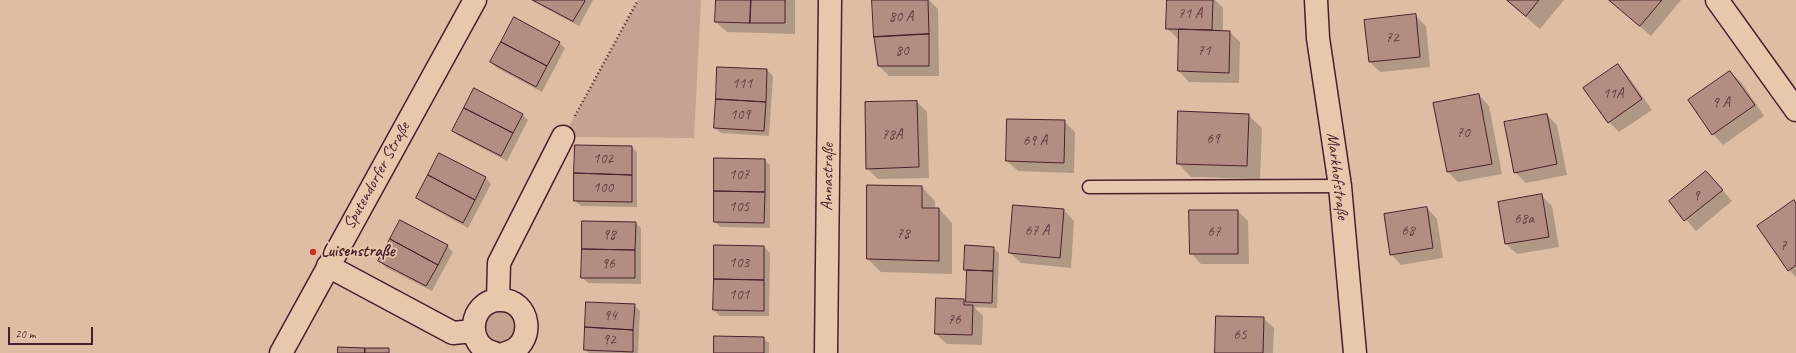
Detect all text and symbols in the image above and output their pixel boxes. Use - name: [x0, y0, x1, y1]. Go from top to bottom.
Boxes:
- house number: 71 A: [1178, 5, 1202, 23]
- house number: 80 A: [889, 8, 913, 26]
- house number: 72: [1385, 29, 1399, 47]
- house number: 80: [895, 42, 909, 60]
- house number: 71: [1197, 42, 1211, 60]
- house number: 111: [732, 75, 752, 93]
- house number: 11A: [1602, 85, 1624, 103]
- house number: 9 A: [1712, 94, 1730, 112]
- house number: 109: [730, 106, 750, 124]
- street label: Sputendorfer Straße: [339, 119, 415, 233]
- house number: 70: [1456, 124, 1470, 142]
- house number: 78A: [881, 126, 903, 144]
- house number: 69: [1206, 130, 1220, 148]
- street label: Markhofstraße: [1322, 131, 1352, 221]
- house number: 69 A: [1023, 132, 1047, 150]
- street label: Annastraße: [817, 143, 839, 211]
- house number: 102: [593, 150, 613, 168]
- house number: 107: [729, 166, 749, 184]
- house number: 100: [593, 179, 613, 197]
- house number: 9: [1693, 187, 1699, 205]
- house number: 105: [729, 198, 749, 216]
- house number: 68a: [1514, 210, 1534, 228]
- house number: 67 A: [1025, 222, 1049, 240]
- house number: 68: [1401, 222, 1415, 240]
- house number: 67: [1207, 223, 1221, 241]
- house number: 78: [896, 225, 910, 243]
- house number: 98: [602, 226, 616, 244]
- house number: 7: [1780, 237, 1786, 255]
- place label: Luisenstraße: [321, 242, 394, 262]
- marker: Luisenstraße: [308, 247, 318, 257]
- house number: 103: [729, 254, 749, 272]
- house number: 96: [601, 255, 615, 273]
- house number: 101: [729, 286, 749, 304]
- house number: 94: [603, 307, 617, 325]
- house number: 76: [947, 311, 961, 329]
- scale bar: [10, 319, 95, 345]
- text: 20 m: [15, 326, 35, 342]
- house number: 65: [1233, 326, 1247, 344]
- house number: 92: [602, 331, 616, 349]

